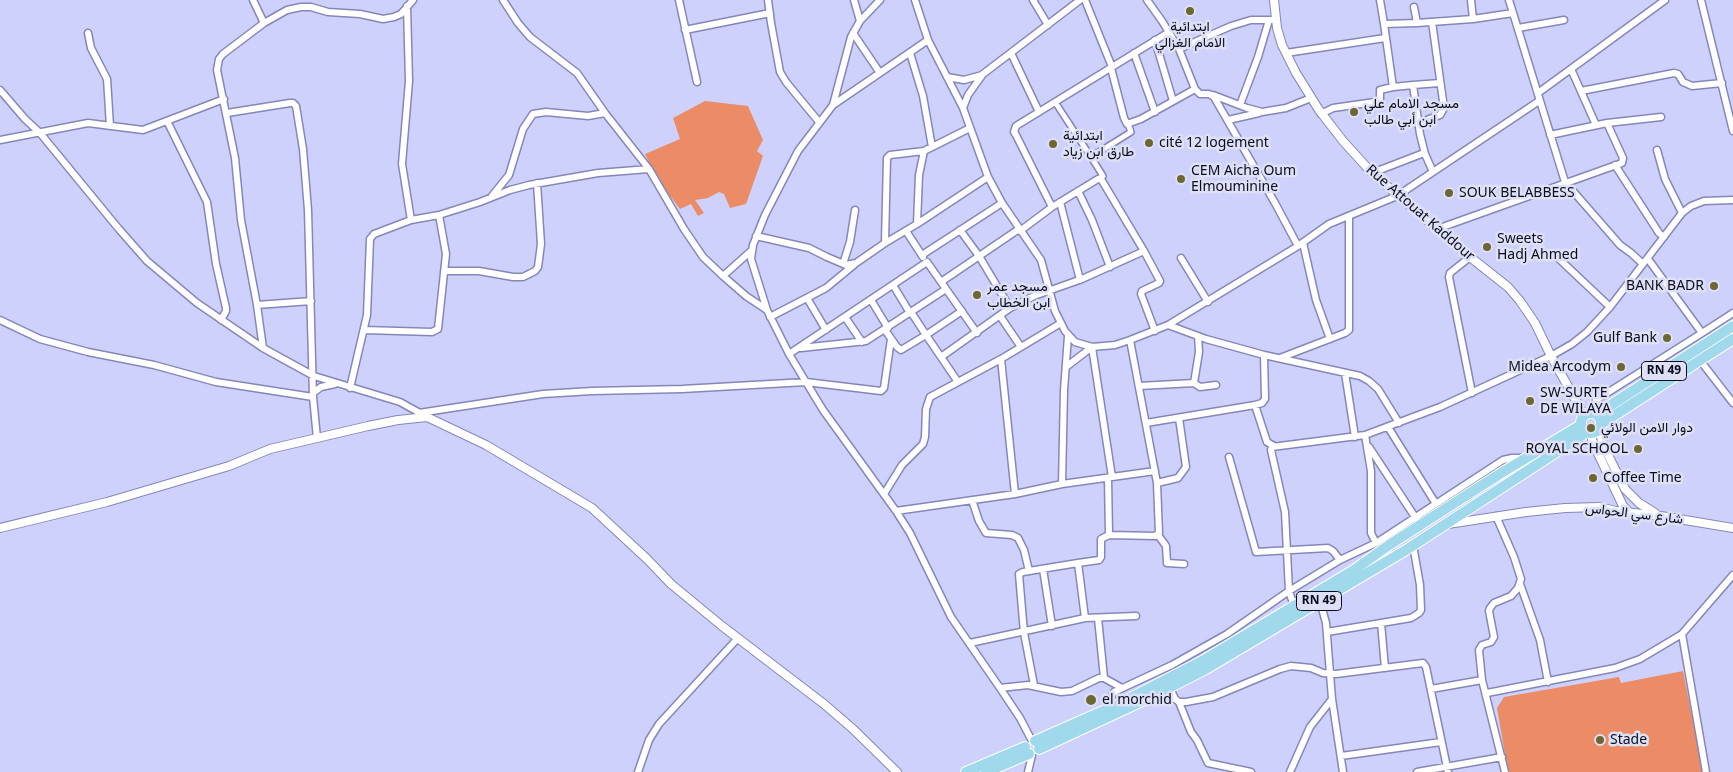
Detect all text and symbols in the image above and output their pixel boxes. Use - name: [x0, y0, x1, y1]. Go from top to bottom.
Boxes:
- marker: ابتدائية الامام الغزالي: [1184, 5, 1196, 17]
- place label: ابتدائية الامام الغزالي: [1155, 19, 1225, 52]
- place label: مسجد الامام علي ابن أبي طالب: [1364, 96, 1459, 128]
- marker: مسجد الامام علي ابن أبي طالب: [1348, 106, 1360, 118]
- place label: ابتدائية طارق ابن زياد: [1063, 128, 1134, 160]
- place label: cité 12 logement: [1159, 135, 1269, 151]
- marker: cité 12 logement: [1143, 137, 1155, 149]
- marker: ابتدائية طارق ابن زياد: [1047, 138, 1059, 150]
- street label: Rue Attouat Kaddour: [1362, 161, 1478, 265]
- place label: CEM Aicha Oum Elmouminine: [1191, 163, 1296, 196]
- marker: CEM Aicha Oum Elmouminine: [1175, 173, 1187, 185]
- place label: SOUK BELABBESS: [1459, 185, 1575, 201]
- marker: SOUK BELABBESS: [1443, 187, 1455, 199]
- place label: Sweets Hadj Ahmed: [1497, 231, 1578, 264]
- marker: Sweets Hadj Ahmed: [1481, 241, 1493, 253]
- place label: BANK BADR: [1626, 278, 1704, 294]
- place label: مسجد عمر ابن الخطاب: [987, 279, 1050, 312]
- marker: BANK BADR: [1708, 280, 1720, 292]
- marker: مسجد عمر ابن الخطاب: [971, 289, 983, 301]
- place label: Gulf Bank: [1593, 330, 1657, 346]
- marker: Gulf Bank: [1661, 332, 1673, 344]
- place label: Midea Arcodym: [1508, 359, 1611, 375]
- marker: Midea Arcodym: [1615, 361, 1627, 373]
- road number: RN 49: [1642, 362, 1686, 381]
- place label: SW-SURTE DE WILAYA: [1540, 385, 1611, 418]
- marker: SW-SURTE DE WILAYA: [1524, 395, 1536, 407]
- place label: دوار الامن الولائي: [1601, 420, 1693, 436]
- marker: دوار الامن الولائي: [1585, 422, 1597, 434]
- place label: ROYAL SCHOOL: [1525, 441, 1628, 457]
- marker: ROYAL SCHOOL: [1632, 443, 1644, 455]
- place label: Coffee Time: [1603, 470, 1682, 486]
- marker: Coffee Time: [1587, 472, 1599, 484]
- street label: شارع سي الحواس: [1584, 500, 1684, 528]
- road number: RN 49: [1296, 592, 1342, 610]
- place label: el morchid: [1102, 692, 1172, 708]
- marker: el morchid: [1084, 693, 1098, 707]
- place label: Stade: [1610, 732, 1647, 748]
- marker: Stade: [1594, 734, 1606, 746]

